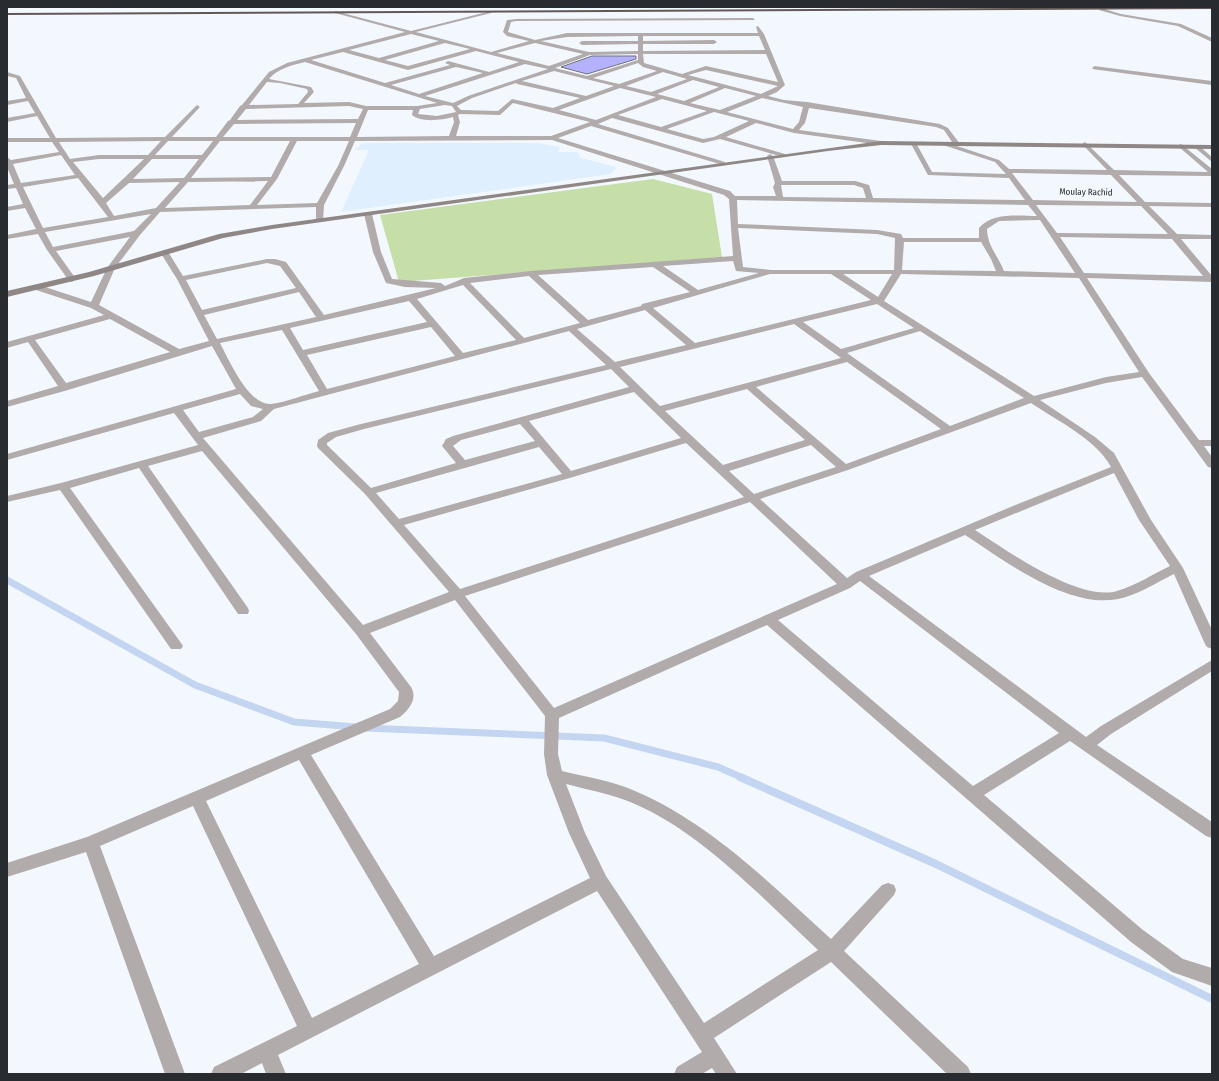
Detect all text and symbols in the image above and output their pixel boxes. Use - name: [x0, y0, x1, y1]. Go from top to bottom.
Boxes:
- street label: Moulay Rachid: [1059, 187, 1113, 197]

